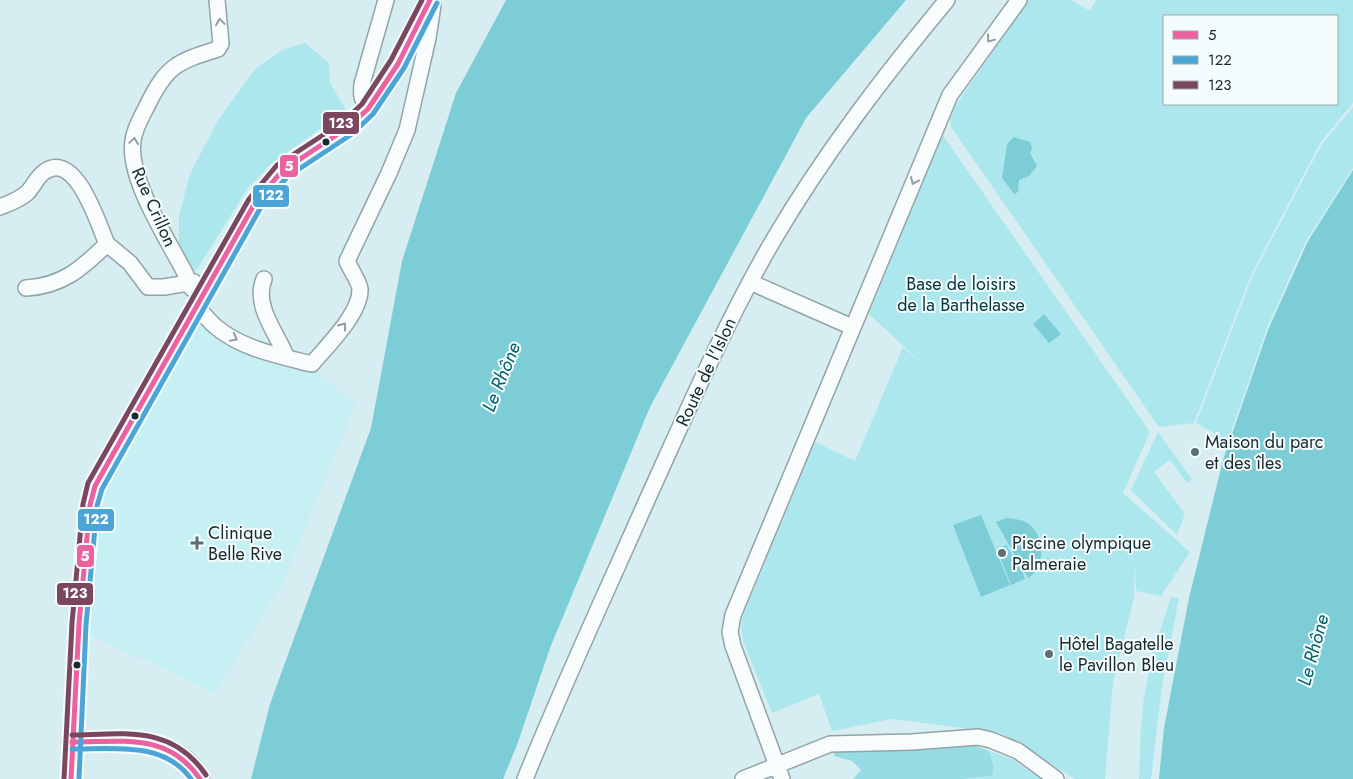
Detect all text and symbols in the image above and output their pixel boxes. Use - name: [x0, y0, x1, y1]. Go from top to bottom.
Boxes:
- legend: [1163, 15, 1338, 105]
- one-way arrow: [215, 18, 226, 26]
- text: 5: [1208, 24, 1216, 46]
- one-way arrow: [987, 33, 996, 43]
- text: 122: [1208, 49, 1232, 71]
- text: 123: [1208, 74, 1231, 96]
- line badge: 123: [322, 111, 360, 135]
- text: 123: [328, 113, 354, 133]
- one-way arrow: [128, 137, 139, 145]
- unlabelled marker: [321, 137, 331, 147]
- line badge: 5: [279, 154, 299, 178]
- text: 5: [284, 156, 294, 176]
- street label: Rue Crillon: [125, 163, 183, 251]
- one-way arrow: [909, 176, 920, 185]
- line badge: 122: [252, 184, 290, 208]
- text: 122: [258, 185, 284, 205]
- park label: Base de loisirs de la Barthelasse: [897, 271, 1025, 318]
- street label: Route de l'Islon: [669, 313, 743, 431]
- one-way arrow: [337, 322, 346, 332]
- one-way arrow: [229, 332, 238, 342]
- water label: Le Rhône: [475, 338, 527, 416]
- unlabelled marker: [130, 411, 140, 421]
- place label: Maison du parc et des îles: [1205, 429, 1323, 476]
- marker: Maison du parc et des îles: [1189, 446, 1201, 458]
- line badge: 122: [77, 508, 115, 532]
- text: 122: [83, 509, 109, 529]
- place label: Clinique Belle Rive: [208, 520, 282, 567]
- place label: Piscine olympique Palmeraie: [1012, 530, 1151, 577]
- marker: Clinique Belle Rive: [190, 536, 204, 550]
- line badge: 5: [76, 544, 95, 568]
- text: 5: [80, 546, 90, 566]
- marker: Piscine olympique Palmeraie: [996, 547, 1008, 559]
- line badge: 123: [56, 582, 94, 606]
- text: 123: [62, 583, 88, 603]
- water label: Le Rhône: [1291, 611, 1336, 689]
- place label: Hôtel Bagatelle le Pavillon Bleu: [1059, 631, 1174, 678]
- marker: Hôtel Bagatelle le Pavillon Bleu: [1043, 648, 1055, 660]
- unlabelled marker: [72, 660, 82, 670]

